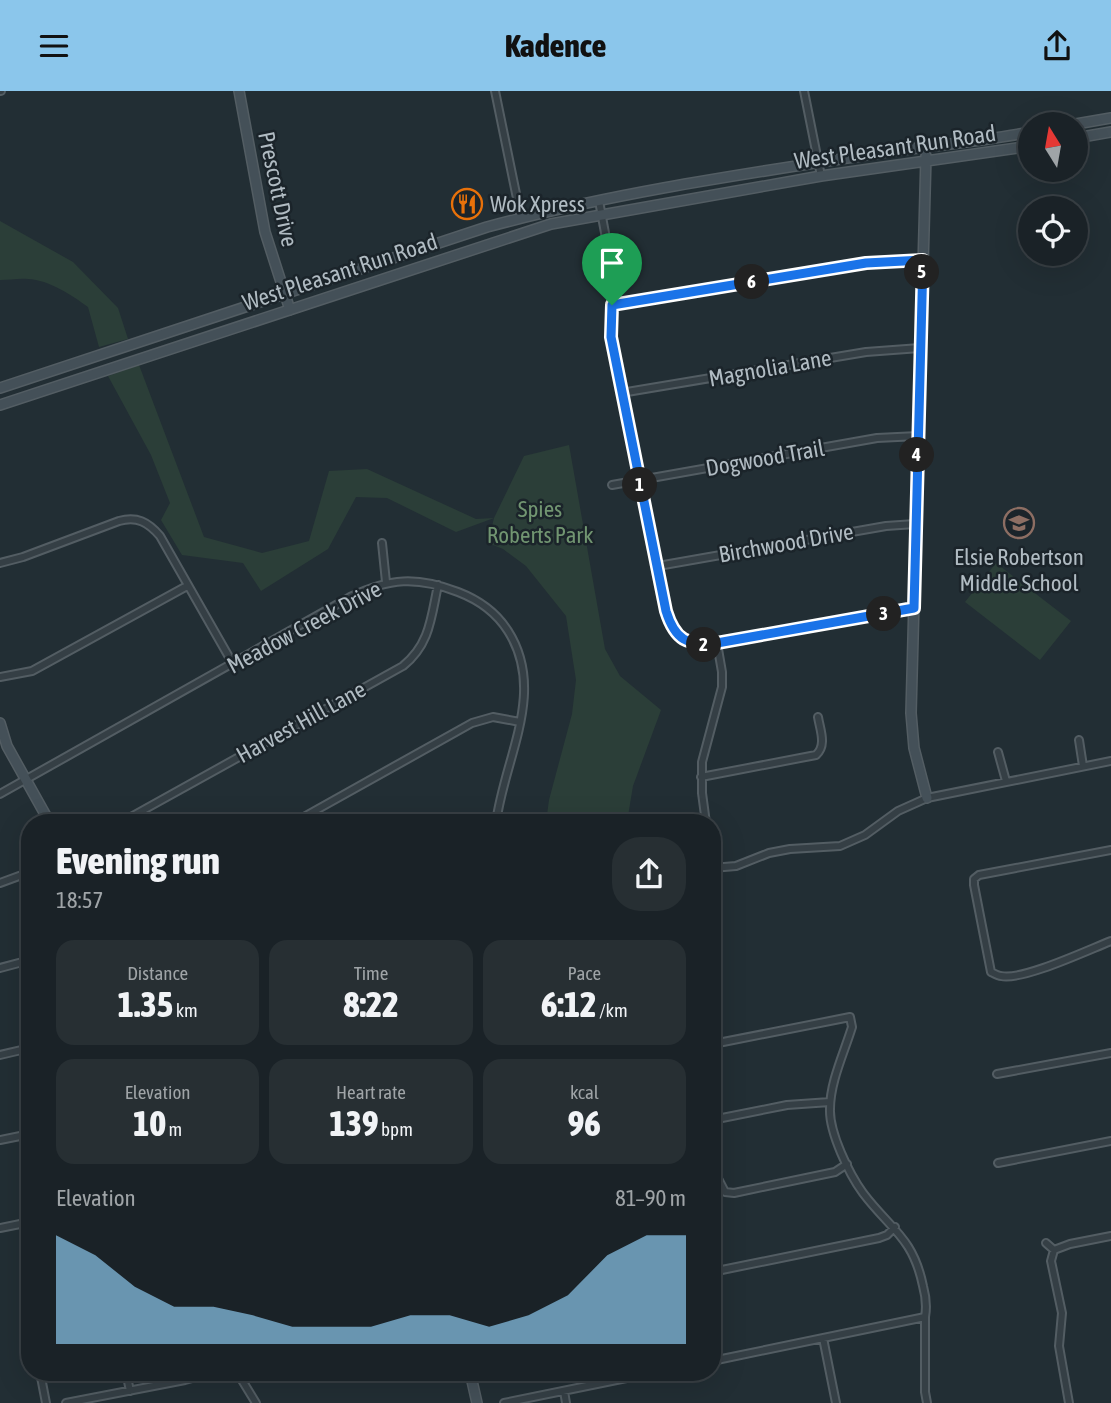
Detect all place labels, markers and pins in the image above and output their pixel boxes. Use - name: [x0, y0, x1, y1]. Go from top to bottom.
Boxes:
- restaurant icon: Wok Xpress: [450, 187, 484, 221]
- place label: Wok Xpress: [490, 191, 585, 217]
- pin: [582, 233, 642, 305]
- pin: 5: [904, 255, 940, 289]
- pin: 6: [734, 265, 770, 299]
- pin: 4: [900, 437, 934, 473]
- pin: 1: [622, 467, 658, 503]
- school or university icon: Elsie Robertson Middle School: [1002, 506, 1036, 540]
- place label: Elsie Robertson Middle School: [954, 544, 1084, 596]
- pin: 3: [866, 596, 902, 631]
- pin: 2: [686, 627, 722, 663]

